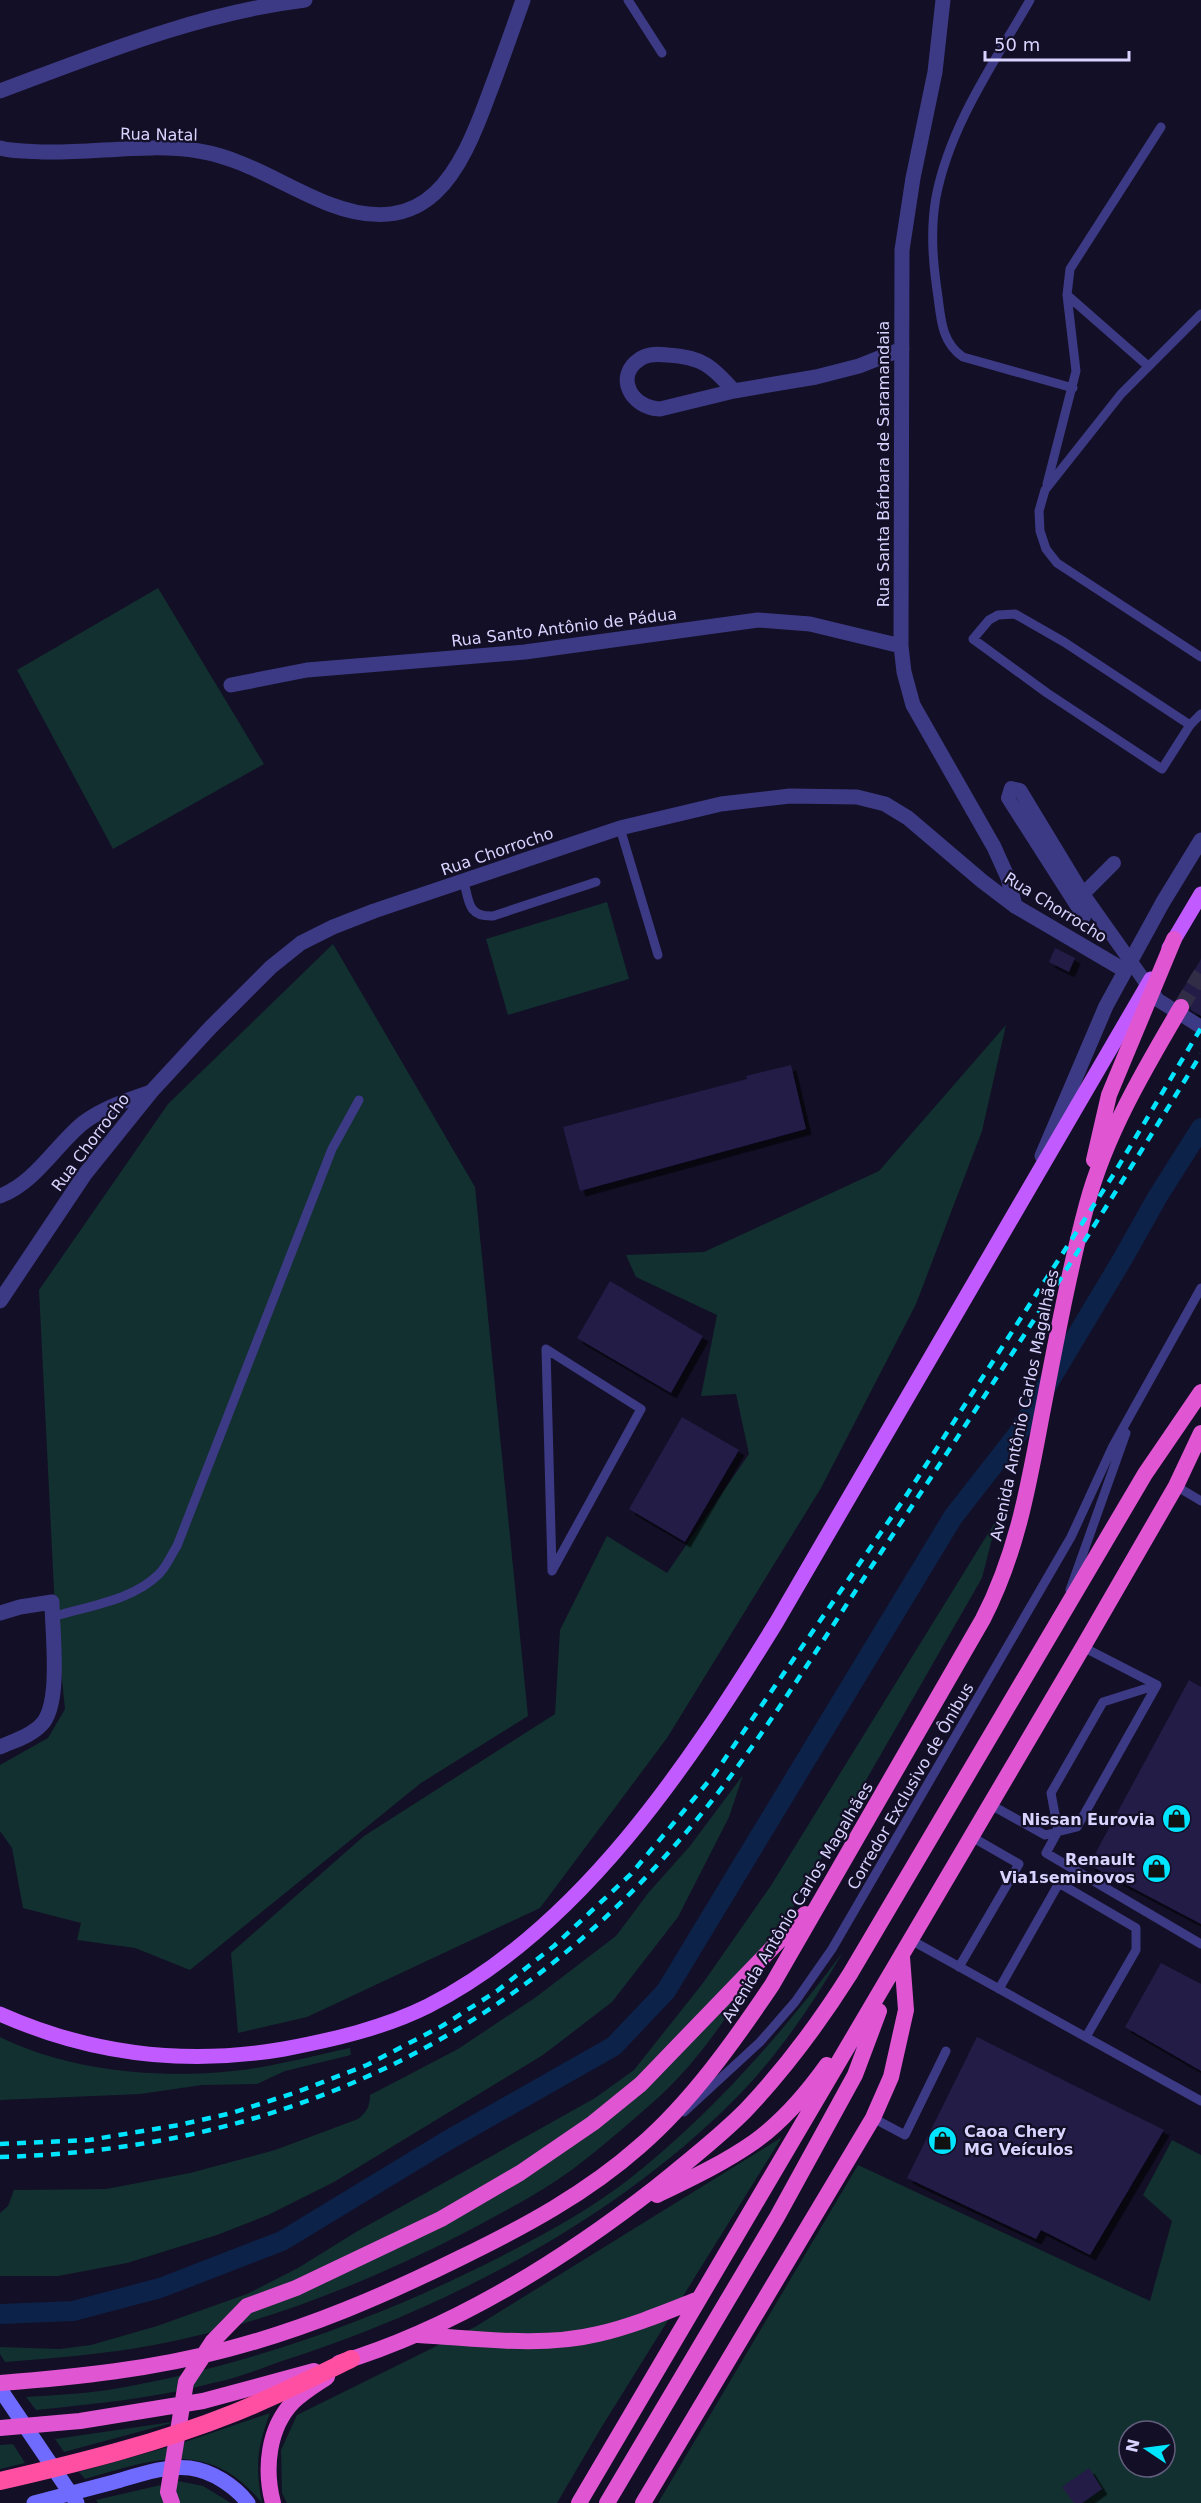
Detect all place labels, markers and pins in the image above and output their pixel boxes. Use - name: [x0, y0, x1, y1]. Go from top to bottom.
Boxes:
- shop icon: Nissan Eurovia: [1160, 1803, 1192, 1835]
- place label: Nissan Eurovia: [1021, 1810, 1155, 1829]
- place label: Renault Via1seminovos: [1000, 1850, 1135, 1887]
- shop icon: Renault Via1seminovos: [1140, 1852, 1172, 1884]
- place label: Caoa Chery MG Veículos: [964, 2122, 1073, 2159]
- shop icon: Caoa Chery MG Veículos: [927, 2124, 959, 2156]

